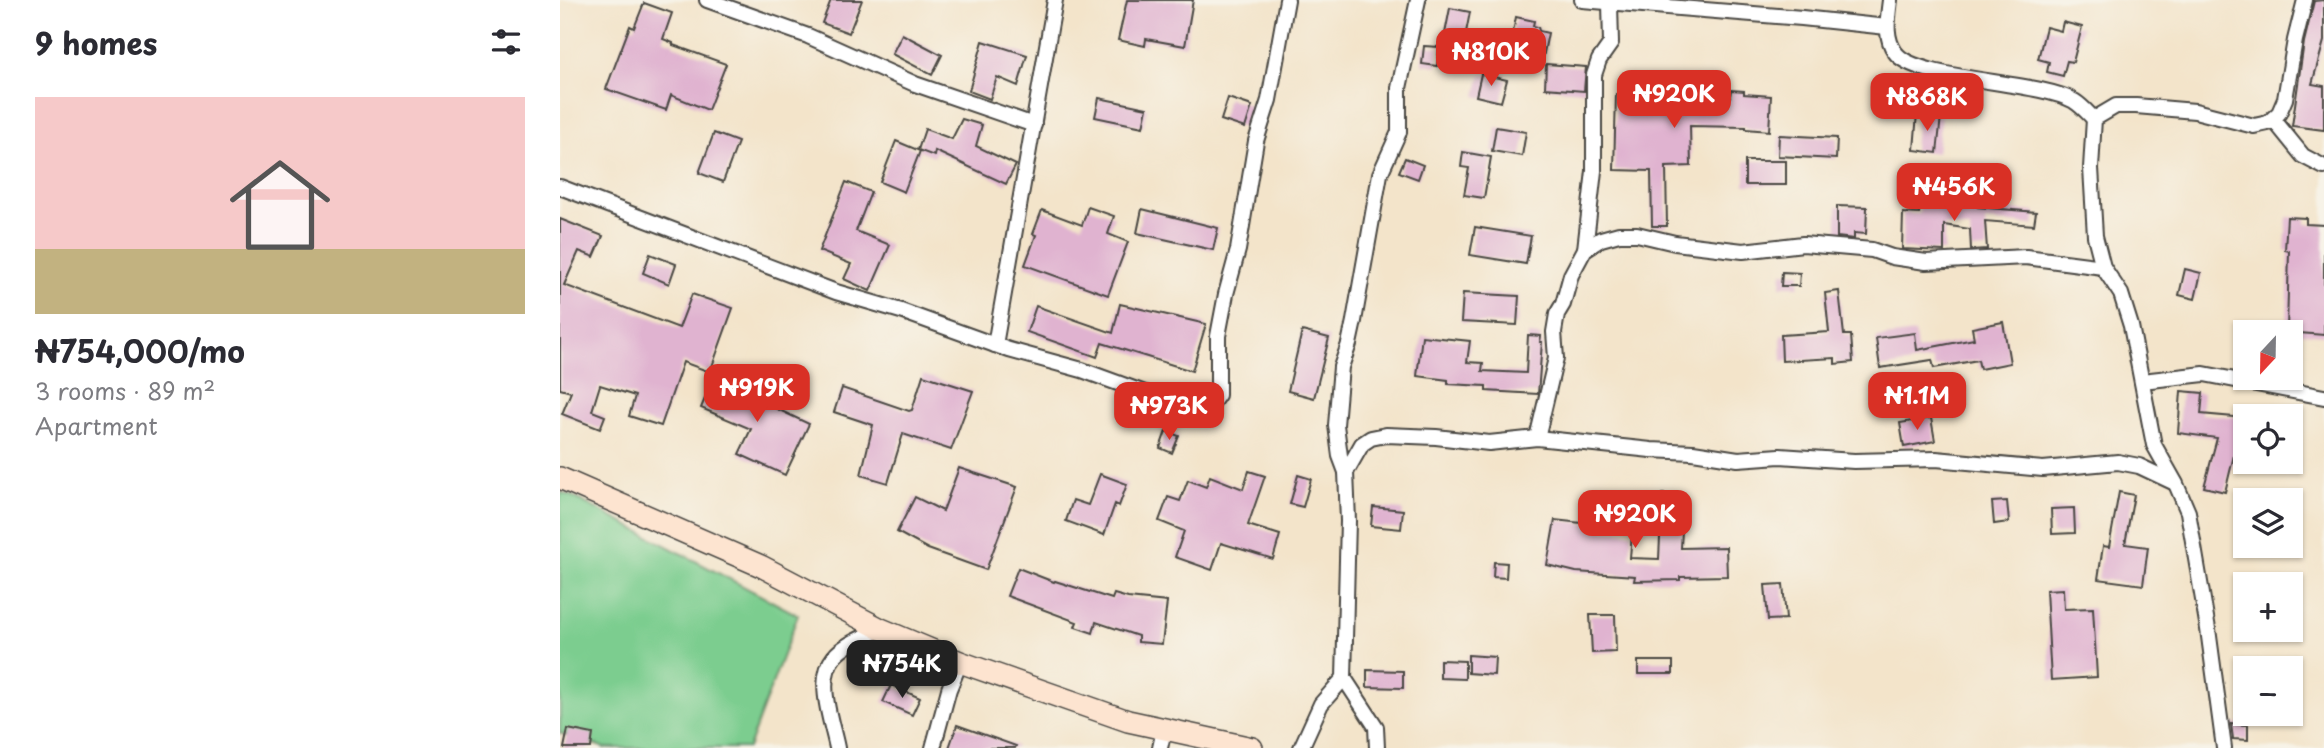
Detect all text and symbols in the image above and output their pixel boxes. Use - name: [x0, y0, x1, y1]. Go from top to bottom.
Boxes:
- text: 9 homes: [35, 20, 157, 65]
- icon: filters: [487, 23, 525, 61]
- pin: ₦810K: [1442, 28, 1540, 88]
- text: ₦810K: [1452, 33, 1530, 68]
- pin: ₦920K: [1625, 71, 1723, 130]
- pin: ₦868K: [1878, 74, 1976, 133]
- text: ₦920K: [1633, 75, 1715, 110]
- text: ₦868K: [1887, 78, 1967, 113]
- icon: home: [217, 142, 343, 268]
- pin: ₦456K: [1905, 164, 2003, 223]
- text: ₦456K: [1913, 168, 1995, 203]
- north arrow: [2233, 320, 2303, 390]
- map controls: [2233, 320, 2303, 726]
- text: ₦754,000/mo: [35, 328, 245, 373]
- pin: ₦919K: [708, 364, 806, 424]
- text: ₦919K: [720, 369, 794, 404]
- pin: ₦1.1M: [1868, 372, 1966, 432]
- text: 3 rooms · 89 m²: [35, 373, 215, 408]
- text: ₦1.1M: [1884, 377, 1950, 412]
- pin: ₦973K: [1120, 382, 1218, 442]
- text: ₦973K: [1130, 387, 1208, 422]
- button: locate: [2233, 404, 2303, 474]
- text: Apartment: [35, 408, 158, 443]
- button: layers: [2233, 488, 2303, 558]
- pin: ₦920K: [1586, 490, 1684, 550]
- text: ₦920K: [1594, 495, 1676, 530]
- button: +: [2233, 572, 2303, 642]
- pin: ₦754K: [853, 640, 951, 700]
- text: ₦754K: [863, 645, 941, 680]
- button: −: [2233, 656, 2303, 726]

